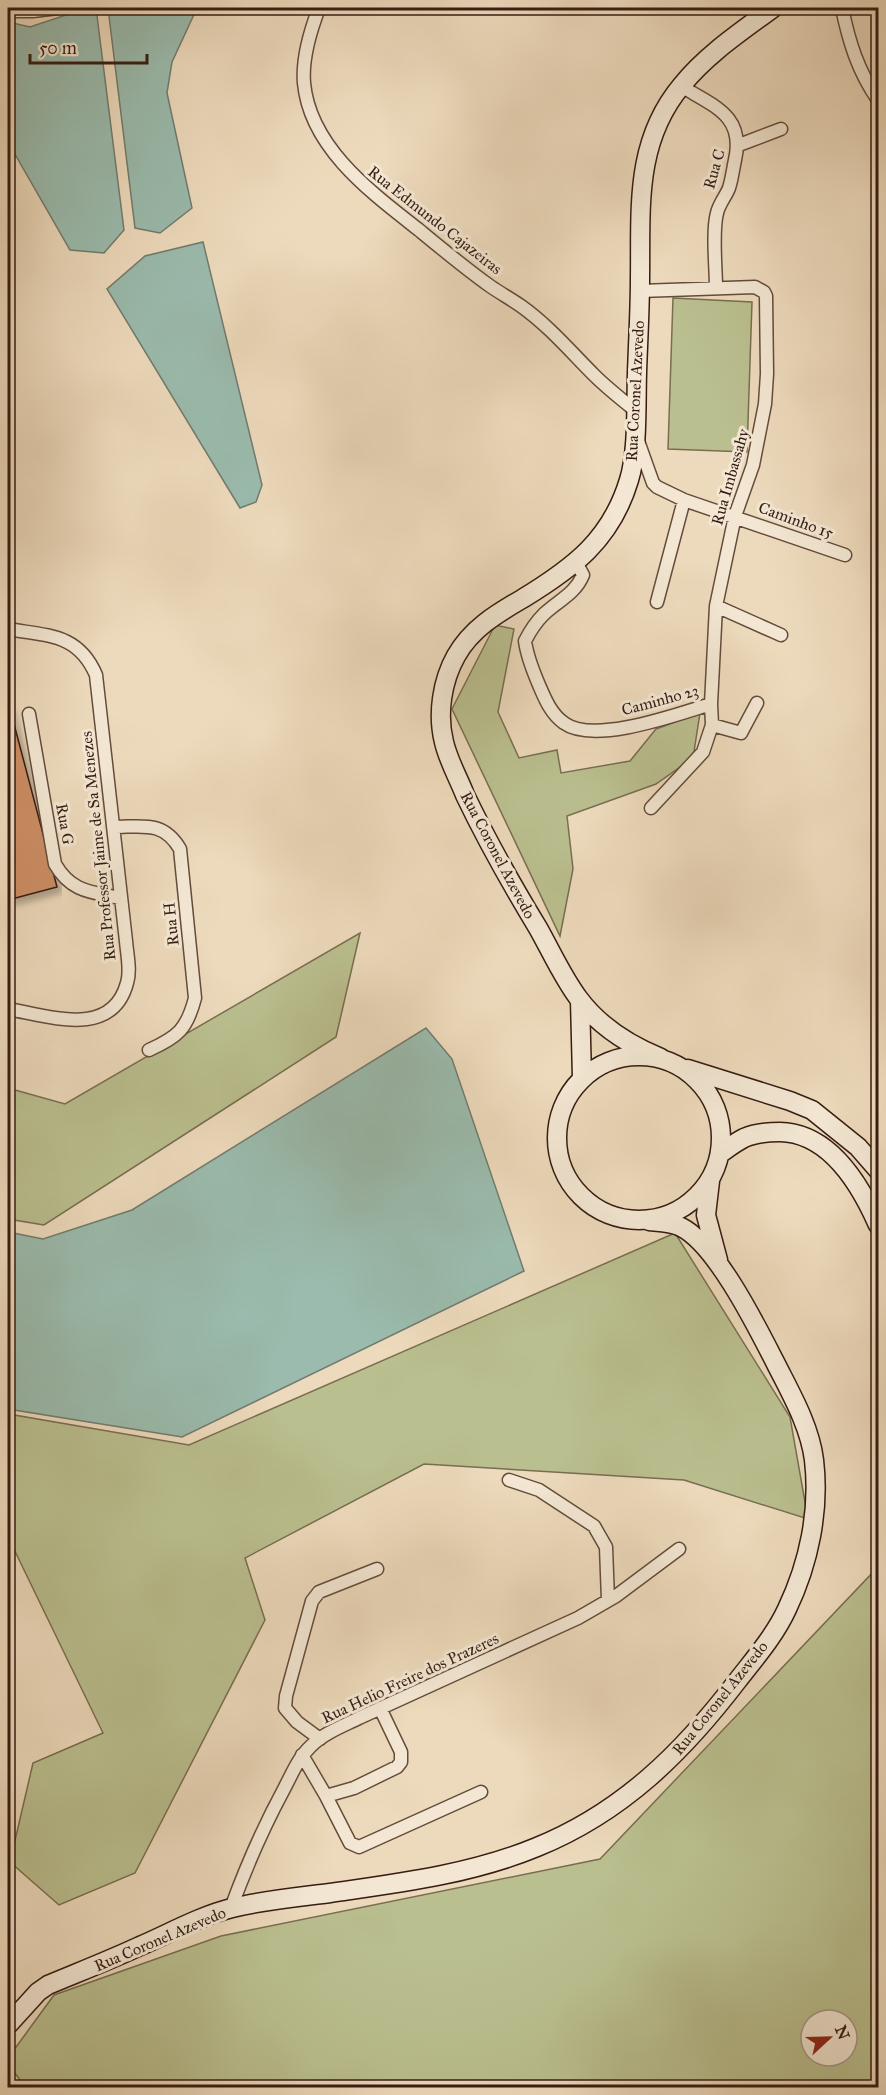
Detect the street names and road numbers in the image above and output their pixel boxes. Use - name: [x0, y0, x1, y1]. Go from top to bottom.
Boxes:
- street label: Rua C: [699, 147, 729, 191]
- street label: Rua Edmundo Cajazeiras: [364, 162, 506, 278]
- street label: Rua Coronel Azevedo: [622, 320, 648, 462]
- street label: Rua Imbassahy: [707, 426, 753, 527]
- street label: Caminho 15: [756, 498, 837, 543]
- street label: Caminho 23: [619, 681, 701, 719]
- street label: Rua Professor Jaime de Sa Menezes: [76, 730, 120, 962]
- street label: Rua Coronel Azevedo: [456, 788, 540, 922]
- street label: Rua G: [52, 802, 78, 846]
- street label: Rua H: [159, 901, 183, 947]
- street label: Rua Helio Freire dos Prazeres: [318, 1628, 502, 1727]
- street label: Rua Coronel Azevedo: [668, 1637, 772, 1759]
- street label: Rua Coronel Azevedo: [91, 1903, 229, 1975]

